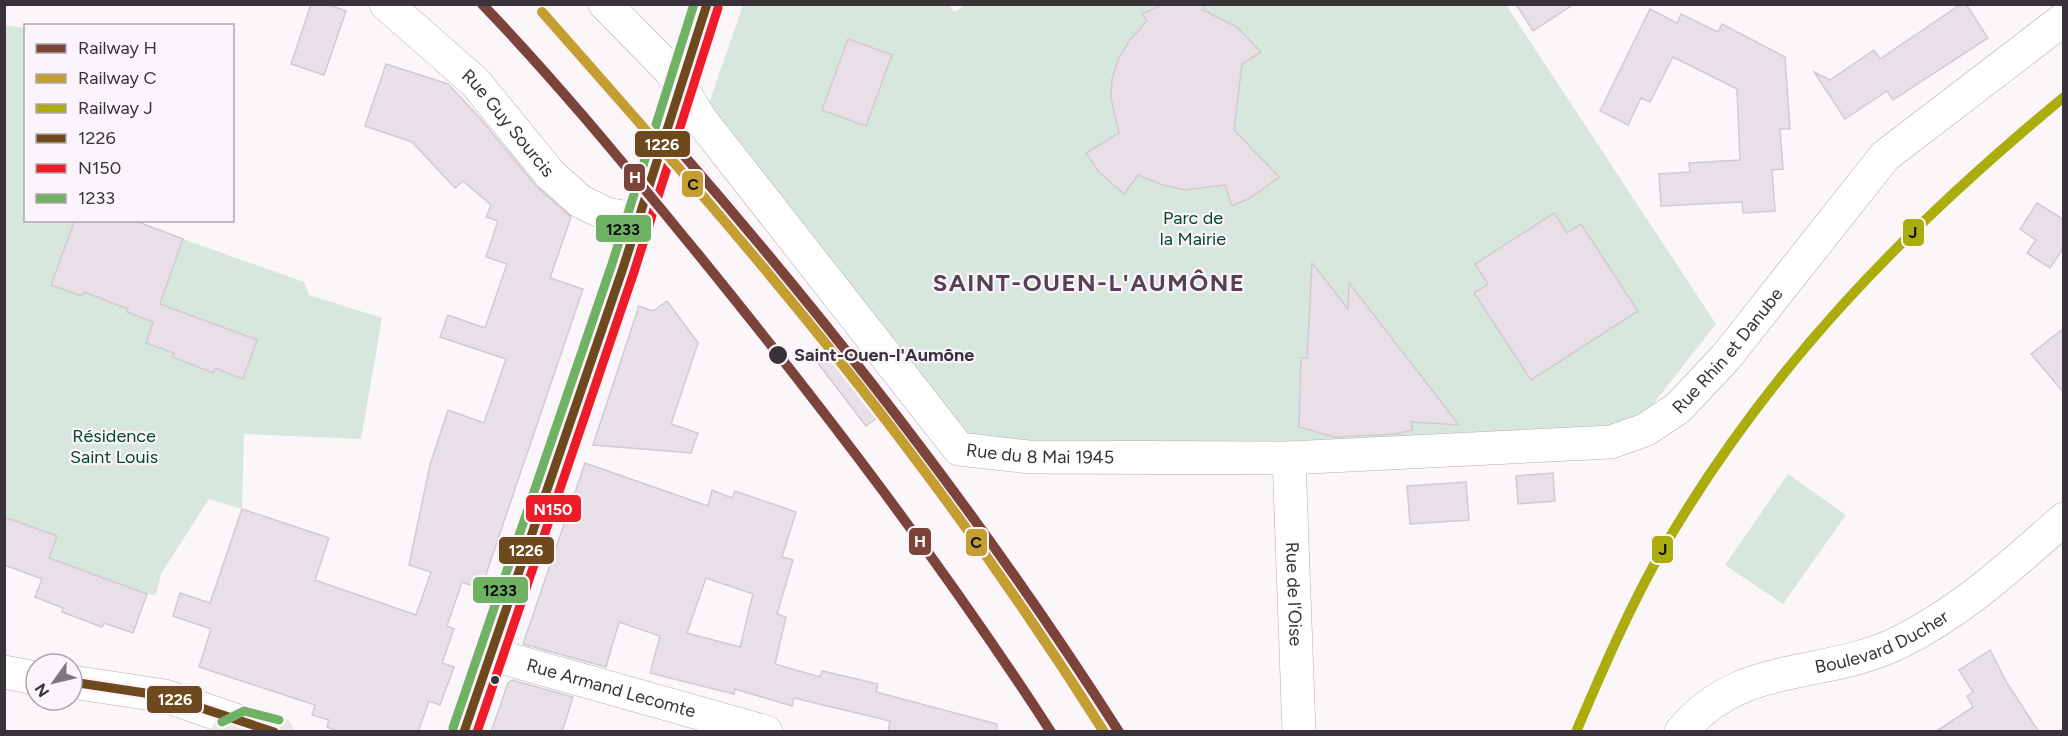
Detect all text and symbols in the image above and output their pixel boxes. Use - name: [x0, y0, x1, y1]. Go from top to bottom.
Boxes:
- legend: [24, 24, 234, 222]
- text: Railway H: [78, 37, 157, 59]
- street label: Rue Guy Sourcis: [457, 65, 559, 181]
- text: Railway C: [78, 67, 156, 89]
- text: Railway J: [78, 97, 153, 119]
- text: 1226: [78, 127, 116, 149]
- line badge: 1226: [634, 130, 691, 158]
- text: 1226: [645, 135, 679, 154]
- text: N150: [78, 157, 121, 179]
- line badge: H: [623, 163, 646, 192]
- text: H: [629, 168, 641, 187]
- line badge: C: [681, 170, 704, 198]
- text: C: [687, 175, 699, 194]
- text: 1233: [78, 187, 115, 209]
- park label: Parc de la Mairie: [1160, 207, 1226, 250]
- line badge: 1233: [595, 214, 652, 243]
- line badge: J: [1902, 218, 1925, 247]
- text: 1233: [606, 220, 640, 239]
- text: J: [1909, 223, 1917, 242]
- district label: SAINT-OUEN-L'AUMÔNE: [933, 268, 1245, 297]
- street label: Rue Rhin et Danube: [1668, 283, 1788, 418]
- marker: Saint-Ouen-l'Aumône: [767, 344, 789, 366]
- place label: Saint-Ouen-l'Aumône: [794, 344, 974, 366]
- park label: Résidence Saint Louis: [70, 425, 158, 468]
- street label: Rue du 8 Mai 1945: [965, 439, 1114, 468]
- line badge: N150: [525, 494, 582, 523]
- text: N150: [534, 500, 572, 519]
- line badge: H: [908, 527, 932, 556]
- line badge: C: [965, 528, 988, 557]
- text: H: [914, 532, 926, 551]
- text: C: [970, 533, 982, 552]
- line badge: J: [1651, 535, 1674, 564]
- line badge: 1226: [498, 536, 555, 565]
- text: J: [1659, 540, 1667, 559]
- text: 1226: [509, 541, 543, 560]
- street label: Rue de l'Oise: [1281, 541, 1307, 647]
- line badge: 1233: [472, 576, 529, 604]
- text: 1233: [483, 581, 517, 600]
- street label: Boulevard Ducher: [1813, 606, 1953, 678]
- north arrow: [24, 652, 84, 712]
- street label: Rue Armand Lecomte: [524, 654, 699, 723]
- unlabelled marker: [489, 674, 501, 686]
- text: N: [31, 680, 53, 701]
- line badge: 1226: [146, 685, 203, 714]
- text: 1226: [158, 690, 192, 709]

